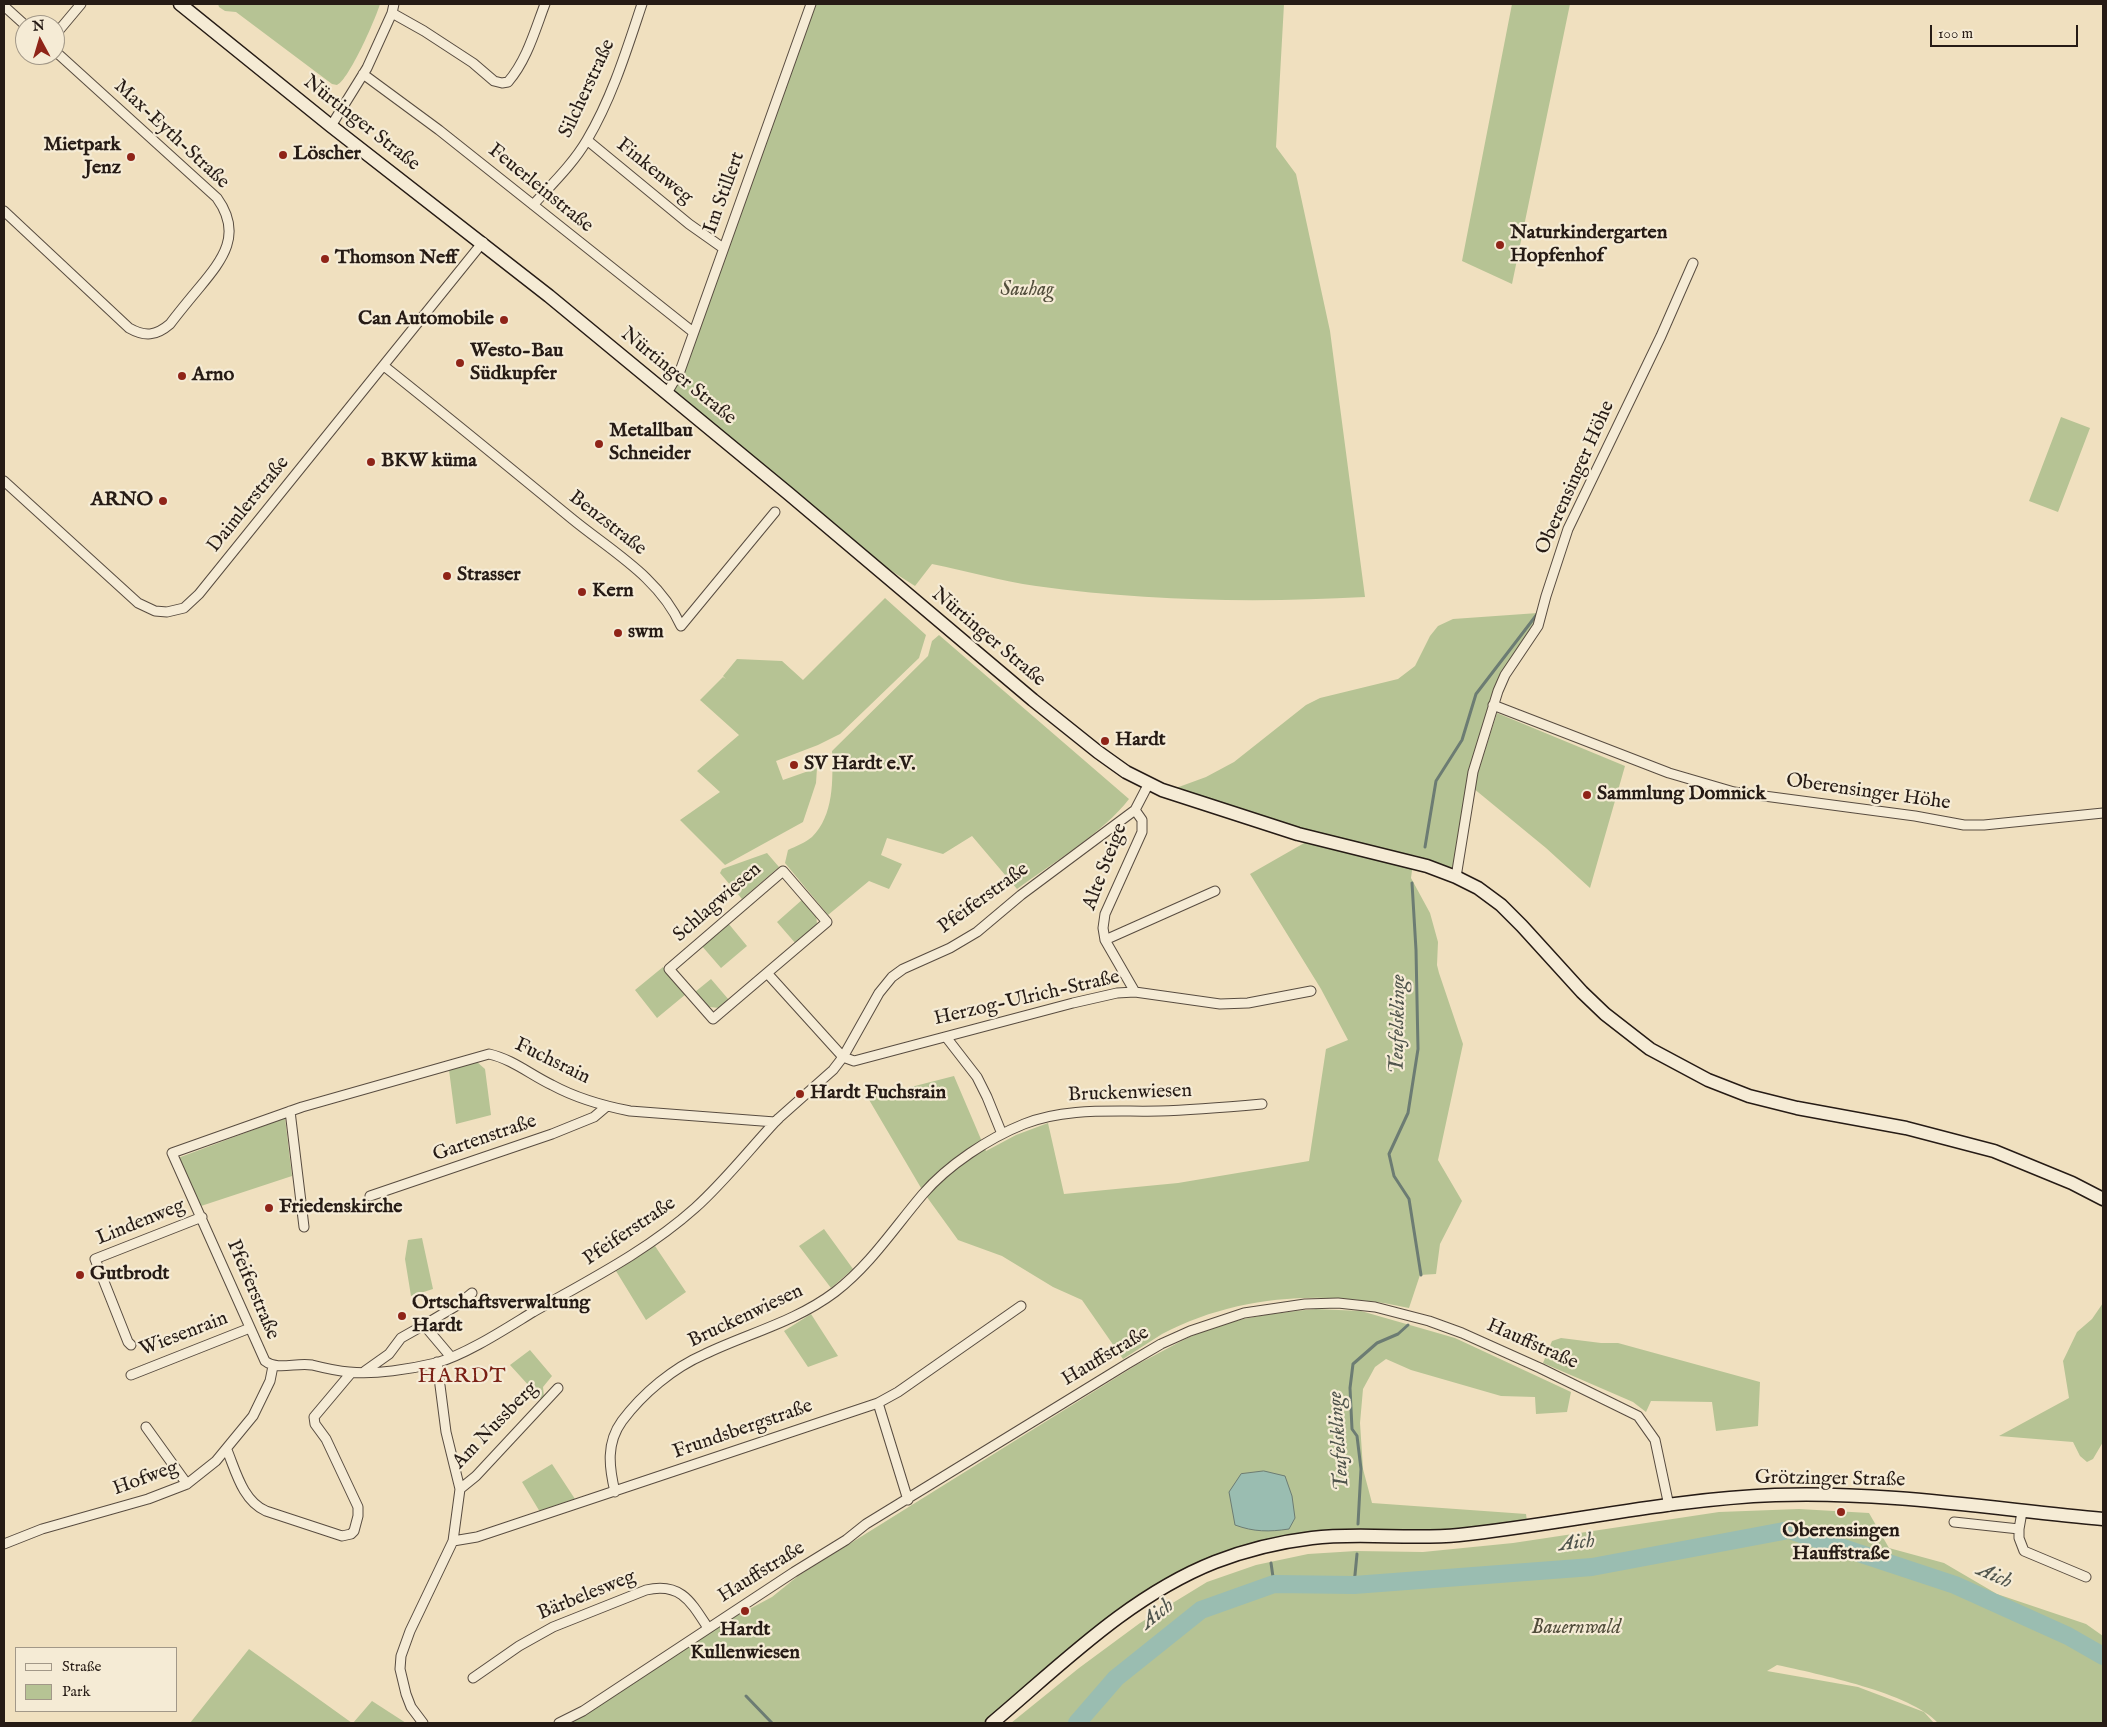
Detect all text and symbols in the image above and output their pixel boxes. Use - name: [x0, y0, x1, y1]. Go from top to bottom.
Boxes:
- north arrow: [15, 15, 65, 65]
- scale bar: [1932, 15, 2080, 47]
- text: N: [32, 16, 46, 36]
- text: 100 m: [1938, 24, 1973, 43]
- street label: Silcherstraße: [555, 36, 621, 142]
- street label: Nürtinger Straße: [298, 71, 424, 177]
- street label: Max-Eyth-Straße: [108, 75, 234, 195]
- place label: Mietpark Jenz: [43, 134, 121, 181]
- street label: Finkenweg: [611, 134, 697, 210]
- street label: Feuerleinstraße: [482, 139, 598, 239]
- place label: Löscher: [293, 143, 361, 167]
- marker: Löscher: [277, 149, 289, 161]
- street label: Im Stillert: [699, 149, 751, 237]
- marker: Mietpark Jenz: [125, 151, 137, 163]
- place label: Naturkindergarten Hopfenhof: [1510, 222, 1667, 269]
- marker: Naturkindergarten Hopfenhof: [1494, 239, 1506, 251]
- place label: Thomson Neff: [335, 247, 457, 271]
- marker: Thomson Neff: [319, 253, 331, 265]
- park label: Sauhag: [1000, 279, 1054, 303]
- place label: Can Automobile: [358, 308, 494, 332]
- marker: Can Automobile: [498, 314, 510, 326]
- street label: Nürtinger Straße: [615, 323, 741, 431]
- place label: Westo-Bau Südkupfer: [470, 340, 563, 387]
- marker: Westo-Bau Südkupfer: [454, 357, 466, 369]
- place label: Arno: [192, 364, 234, 388]
- marker: Arno: [176, 370, 188, 382]
- street label: Oberensinger Höhe: [1531, 397, 1621, 559]
- place label: Metallbau Schneider: [609, 420, 693, 467]
- marker: Metallbau Schneider: [593, 438, 605, 450]
- place label: BKW küma: [381, 450, 477, 474]
- street label: Daimlerstraße: [203, 452, 295, 558]
- marker: BKW küma: [365, 456, 377, 468]
- street label: Benzstraße: [563, 486, 651, 562]
- place label: ARNO: [91, 489, 153, 513]
- marker: ARNO: [157, 495, 169, 507]
- place label: Strasser: [457, 564, 521, 588]
- marker: Strasser: [441, 570, 453, 582]
- place label: Kern: [592, 580, 634, 604]
- street label: Nürtinger Straße: [926, 583, 1050, 693]
- marker: Kern: [576, 586, 588, 598]
- place label: swm: [628, 621, 664, 645]
- marker: swm: [612, 627, 624, 639]
- place label: Hardt: [1115, 729, 1166, 753]
- marker: Hardt: [1099, 735, 1111, 747]
- place label: SV Hardt e.V.: [804, 753, 915, 777]
- marker: SV Hardt e.V.: [788, 759, 800, 771]
- street label: Oberensinger Höhe: [1784, 770, 1952, 816]
- place label: Sammlung Domnick: [1597, 783, 1766, 807]
- marker: Sammlung Domnick: [1581, 789, 1593, 801]
- street label: Alte Steige: [1078, 820, 1134, 914]
- street label: Schlagwiesen: [669, 858, 767, 948]
- street label: Pfeiferstraße: [934, 858, 1034, 940]
- street label: Herzog-Ulrich-Straße: [932, 966, 1122, 1032]
- water label: Teufelsklinge: [1386, 974, 1412, 1074]
- street label: Fuchsrain: [510, 1033, 594, 1091]
- street label: Bruckenwiesen: [1068, 1080, 1192, 1108]
- place label: Hardt Fuchsrain: [810, 1082, 946, 1106]
- marker: Hardt Fuchsrain: [794, 1088, 806, 1100]
- street label: Gartenstraße: [430, 1110, 540, 1168]
- street label: Pfeiferstraße: [579, 1192, 681, 1272]
- street label: Lindenweg: [93, 1194, 189, 1252]
- place label: Friedenskirche: [279, 1196, 402, 1220]
- marker: Friedenskirche: [263, 1202, 275, 1214]
- street label: Pfeiferstraße: [220, 1236, 284, 1344]
- place label: Gutbrodt: [90, 1263, 169, 1287]
- marker: Gutbrodt: [74, 1269, 86, 1281]
- street label: Bruckenwiesen: [685, 1280, 807, 1354]
- place label: Ortschaftsverwaltung Hardt: [412, 1292, 590, 1339]
- street label: Wiesenrain: [137, 1307, 231, 1363]
- marker: Ortschaftsverwaltung Hardt: [396, 1310, 408, 1322]
- street label: Hauffstraße: [1483, 1314, 1581, 1376]
- street label: Hauffstraße: [1058, 1322, 1154, 1392]
- district label: HARDT: [417, 1364, 507, 1390]
- street label: Am Nussberg: [448, 1377, 544, 1475]
- water label: Teufelsklinge: [1324, 1391, 1356, 1491]
- street label: Frundsbergstraße: [670, 1395, 816, 1465]
- street label: Hofweg: [110, 1456, 182, 1502]
- street label: Grötzinger Straße: [1755, 1467, 1905, 1493]
- marker: Oberensingen Hauffstraße: [1835, 1506, 1847, 1518]
- place label: Oberensingen Hauffstraße: [1782, 1520, 1900, 1567]
- water label: Aich: [1558, 1530, 1596, 1558]
- street label: Hauffstraße: [714, 1537, 810, 1609]
- water label: Aich: [1973, 1558, 2015, 1596]
- street label: Bärbelesweg: [534, 1565, 640, 1627]
- water label: Aich: [1136, 1594, 1180, 1636]
- marker: Hardt Kullenwiesen: [739, 1605, 751, 1617]
- park label: Bauernwald: [1531, 1617, 1621, 1641]
- place label: Hardt Kullenwiesen: [690, 1619, 800, 1666]
- legend: [15, 1647, 178, 1712]
- text: Straße: [62, 1657, 101, 1676]
- text: Park: [62, 1682, 91, 1701]

